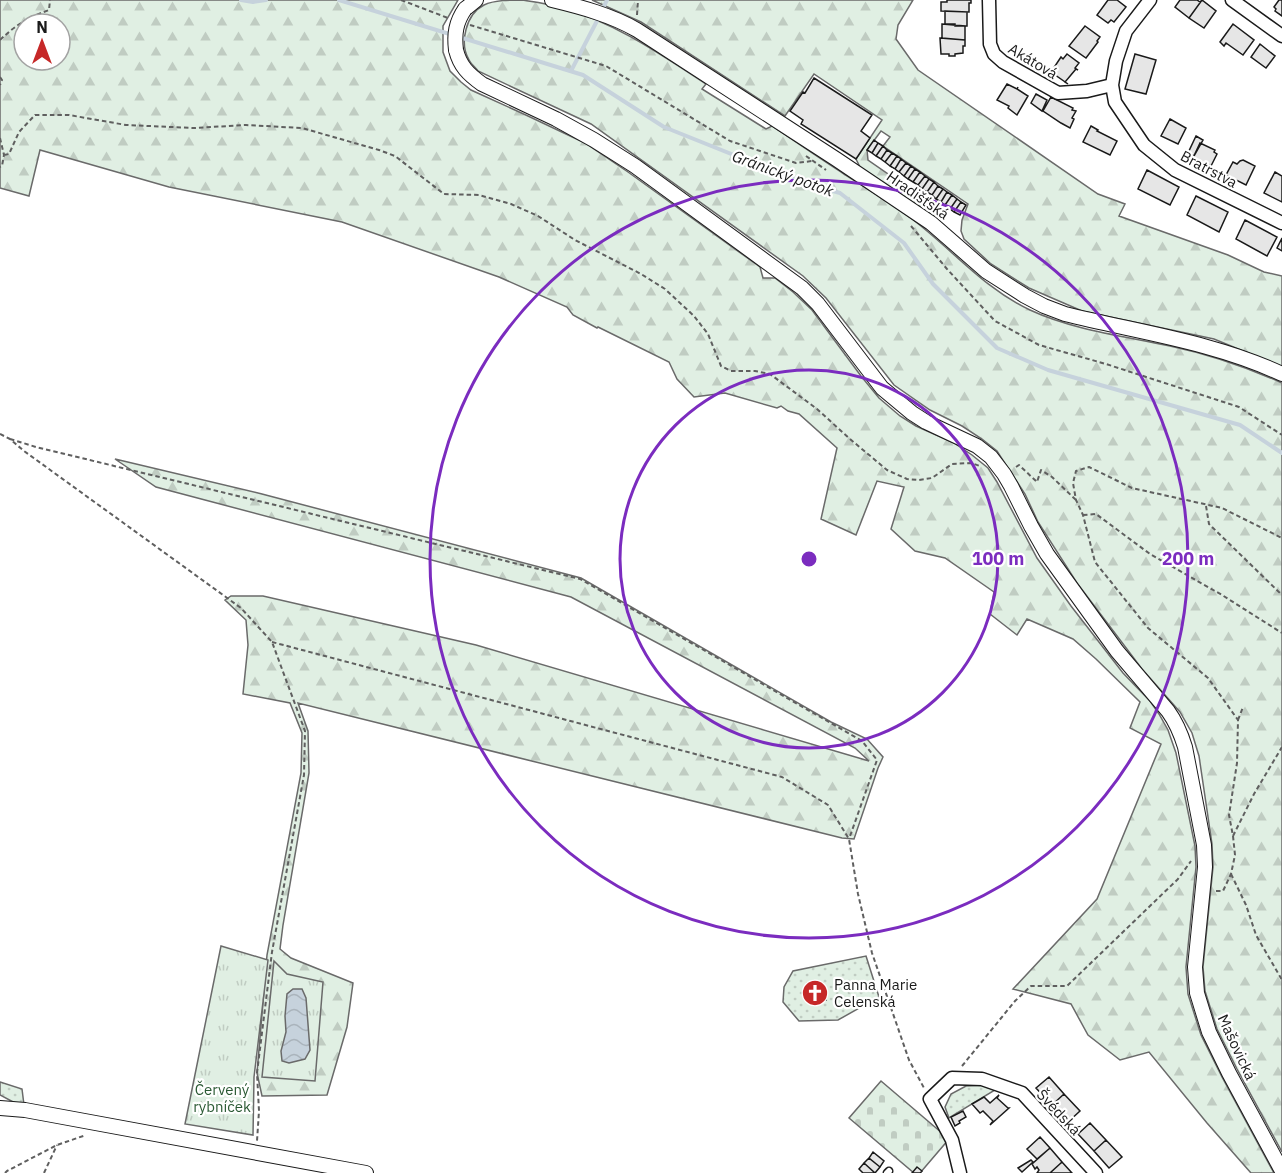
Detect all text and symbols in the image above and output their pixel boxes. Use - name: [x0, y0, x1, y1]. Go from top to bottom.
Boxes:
- north arrow: [12, 12, 72, 72]
- text: N: [36, 17, 48, 37]
- street label: Akátová: [1005, 39, 1061, 83]
- water label: Gránický potok: [730, 145, 837, 201]
- street label: Bratrstva: [1177, 146, 1241, 192]
- street label: Hradišťská: [883, 167, 953, 223]
- text: 100 m: [972, 547, 1024, 570]
- text: 200 m: [1162, 547, 1214, 570]
- centre of rings: [799, 549, 819, 569]
- place label: Panna Marie Celenská: [834, 975, 917, 1011]
- church icon: Panna Marie Celenská: [800, 978, 830, 1008]
- street label: Mašovická: [1214, 1011, 1260, 1083]
- park label: Červený rybníček: [193, 1080, 251, 1116]
- street label: Švédská: [1033, 1085, 1085, 1139]

